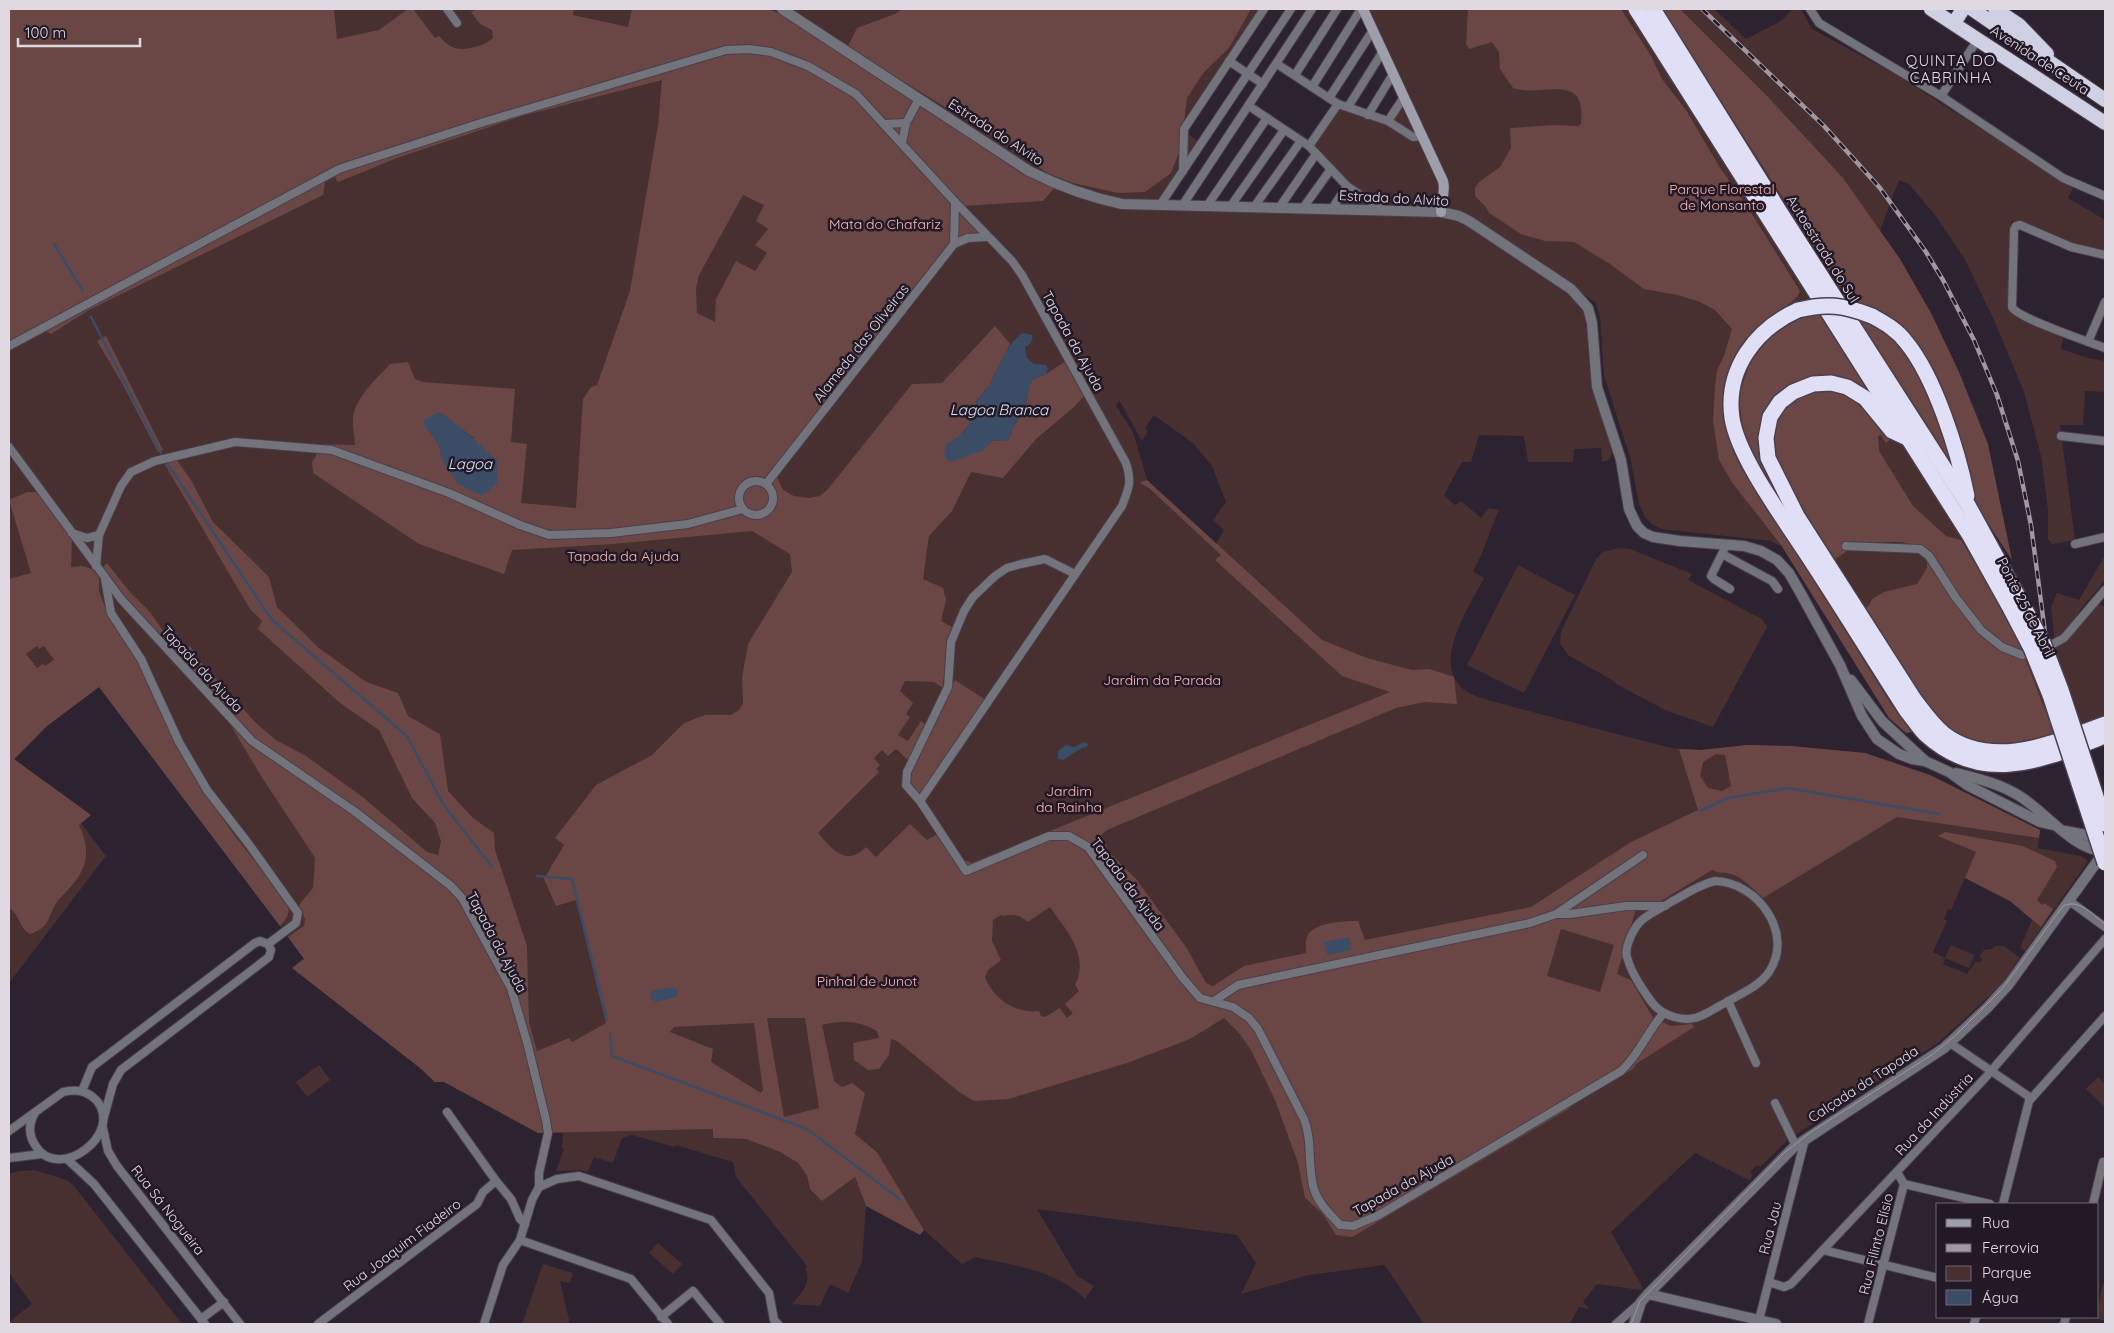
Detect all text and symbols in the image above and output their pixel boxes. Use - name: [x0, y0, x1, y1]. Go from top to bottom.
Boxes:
- scale bar: [18, 15, 140, 47]
- street label: Avenida de Ceuta: [1987, 21, 2093, 99]
- text: 100 m: [25, 23, 66, 42]
- district label: QUINTA DO CABRINHA: [1906, 51, 1996, 87]
- street label: Estrada do Alvito: [945, 95, 1047, 169]
- park label: Parque Florestal de Monsanto: [1669, 180, 1775, 214]
- street label: Estrada do Alvito: [1339, 186, 1449, 210]
- street label: Autoestrada do Sul: [1783, 192, 1863, 306]
- park label: Mata do Chafariz: [829, 215, 941, 233]
- street label: Alameda das Oliveiras: [809, 280, 913, 406]
- street label: Tapada da Ajuda: [1038, 288, 1108, 394]
- water label: Lagoa Branca: [950, 400, 1049, 419]
- water label: Lagoa: [448, 454, 493, 473]
- park label: Tapada da Ajuda: [567, 547, 679, 565]
- street label: Ponte 25 de Abril: [1993, 554, 2059, 660]
- street label: Tapada da Ajuda: [157, 622, 247, 716]
- park label: Jardim da Parada: [1103, 671, 1221, 689]
- park label: Jardim da Rainha: [1036, 782, 1102, 816]
- street label: Tapada da Ajuda: [1087, 834, 1169, 934]
- street label: Tapada da Ajuda: [463, 888, 531, 996]
- park label: Pinhal de Junot: [817, 972, 917, 990]
- street label: Calçada da Tapada: [1805, 1042, 1921, 1126]
- street label: Rua da Indústria: [1891, 1069, 1977, 1159]
- street label: Tapada da Ajuda: [1350, 1150, 1456, 1220]
- street label: Rua Sá Nogueira: [127, 1161, 209, 1259]
- street label: Rua Filinto Elísio: [1855, 1191, 1897, 1297]
- street label: Rua Joaquim Fiadeiro: [340, 1195, 464, 1295]
- street label: Rua Jau: [1755, 1200, 1785, 1256]
- legend: [1936, 1203, 2099, 1318]
- text: Rua: [1982, 1213, 2010, 1232]
- text: Ferrovia: [1982, 1238, 2039, 1257]
- text: Parque: [1982, 1263, 2032, 1282]
- text: Água: [1982, 1288, 2019, 1307]

